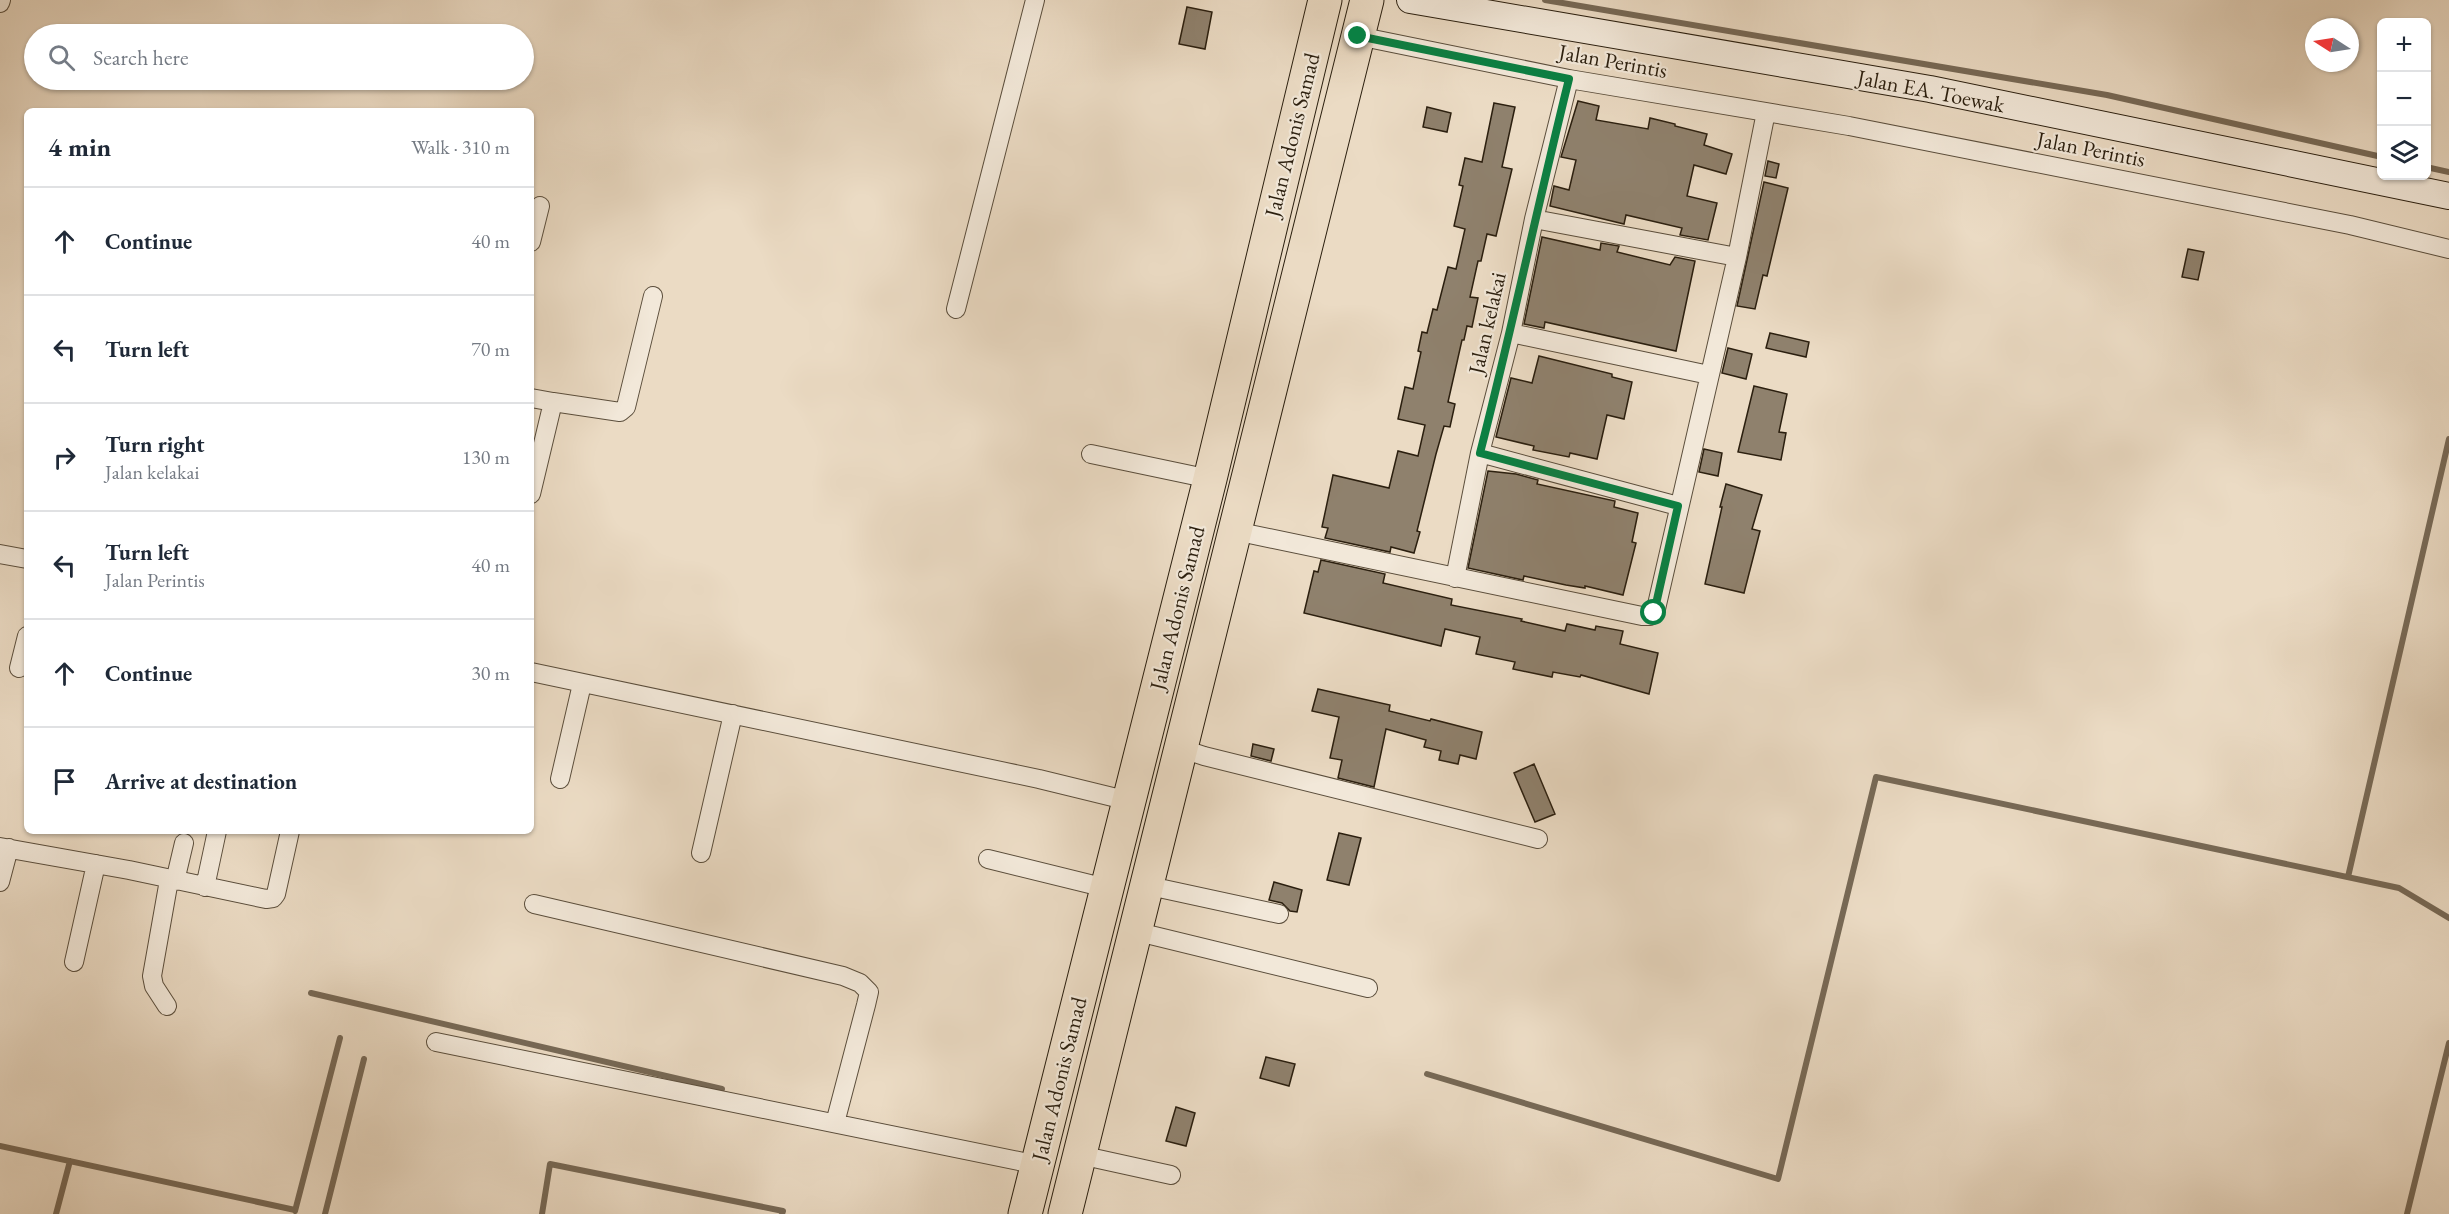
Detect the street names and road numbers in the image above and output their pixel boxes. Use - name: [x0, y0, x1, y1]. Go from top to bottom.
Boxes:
- street label: Jalan Perintis: [1554, 37, 1670, 85]
- street label: Jalan Adonis Samad: [1257, 49, 1327, 222]
- street label: Jalan EA. Toewak: [1853, 62, 2008, 120]
- street label: Jalan Perintis: [2032, 124, 2148, 174]
- street label: Jalan kelakai: [1461, 269, 1513, 379]
- street label: Jalan Adonis Samad: [1142, 522, 1212, 695]
- street label: Jalan Adonis Samad: [1024, 993, 1094, 1166]

